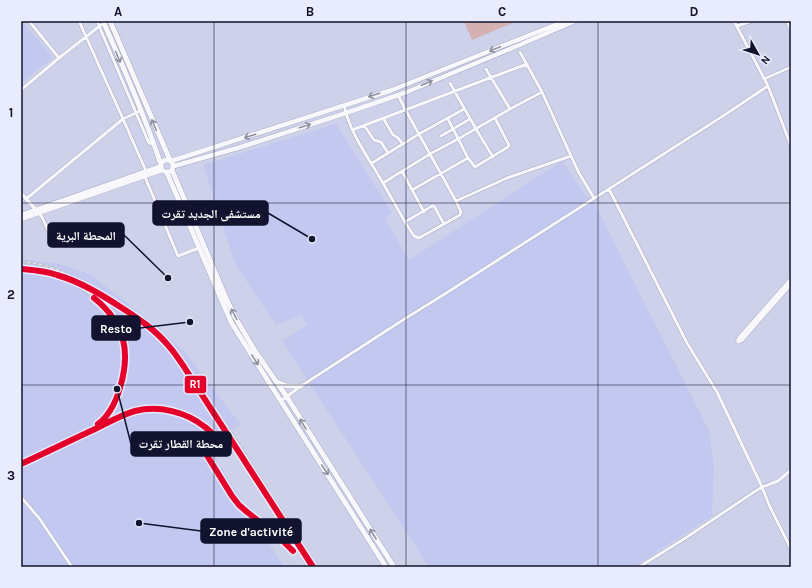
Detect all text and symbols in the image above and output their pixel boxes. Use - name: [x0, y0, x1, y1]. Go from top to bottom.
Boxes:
- text: A: [114, 4, 122, 19]
- text: B: [306, 4, 314, 19]
- text: C: [498, 4, 506, 19]
- text: D: [690, 4, 699, 19]
- north arrow: [738, 34, 778, 74]
- one-way arrow: [490, 46, 502, 54]
- one-way arrow: [115, 50, 123, 62]
- text: N: [758, 53, 773, 67]
- one-way arrow: [421, 79, 433, 86]
- one-way arrow: [368, 92, 380, 100]
- text: 1: [9, 105, 13, 120]
- one-way arrow: [150, 119, 158, 131]
- one-way arrow: [298, 122, 311, 129]
- one-way arrow: [244, 133, 257, 140]
- callout: مستشفى الجديد تقرت: [153, 201, 268, 225]
- text: مستشفى الجديد تقرت: [161, 207, 261, 222]
- callout: المحطة البرية: [48, 223, 124, 247]
- text: المحطة البرية: [56, 229, 116, 243]
- text: 2: [7, 287, 15, 302]
- one-way arrow: [230, 308, 237, 320]
- callout: Resto: [92, 316, 140, 340]
- text: Resto: [100, 322, 132, 336]
- one-way arrow: [251, 354, 259, 366]
- line badge: R1: [184, 375, 207, 394]
- text: R1: [189, 378, 201, 391]
- one-way arrow: [299, 418, 307, 430]
- callout: محطة القطار تقرت: [131, 432, 231, 456]
- text: محطة القطار تقرت: [139, 437, 224, 451]
- one-way arrow: [321, 464, 329, 476]
- text: 3: [7, 468, 15, 483]
- callout: Zone d'activité: [201, 519, 301, 543]
- text: Zone d'activité: [209, 525, 293, 539]
- one-way arrow: [368, 528, 376, 540]

